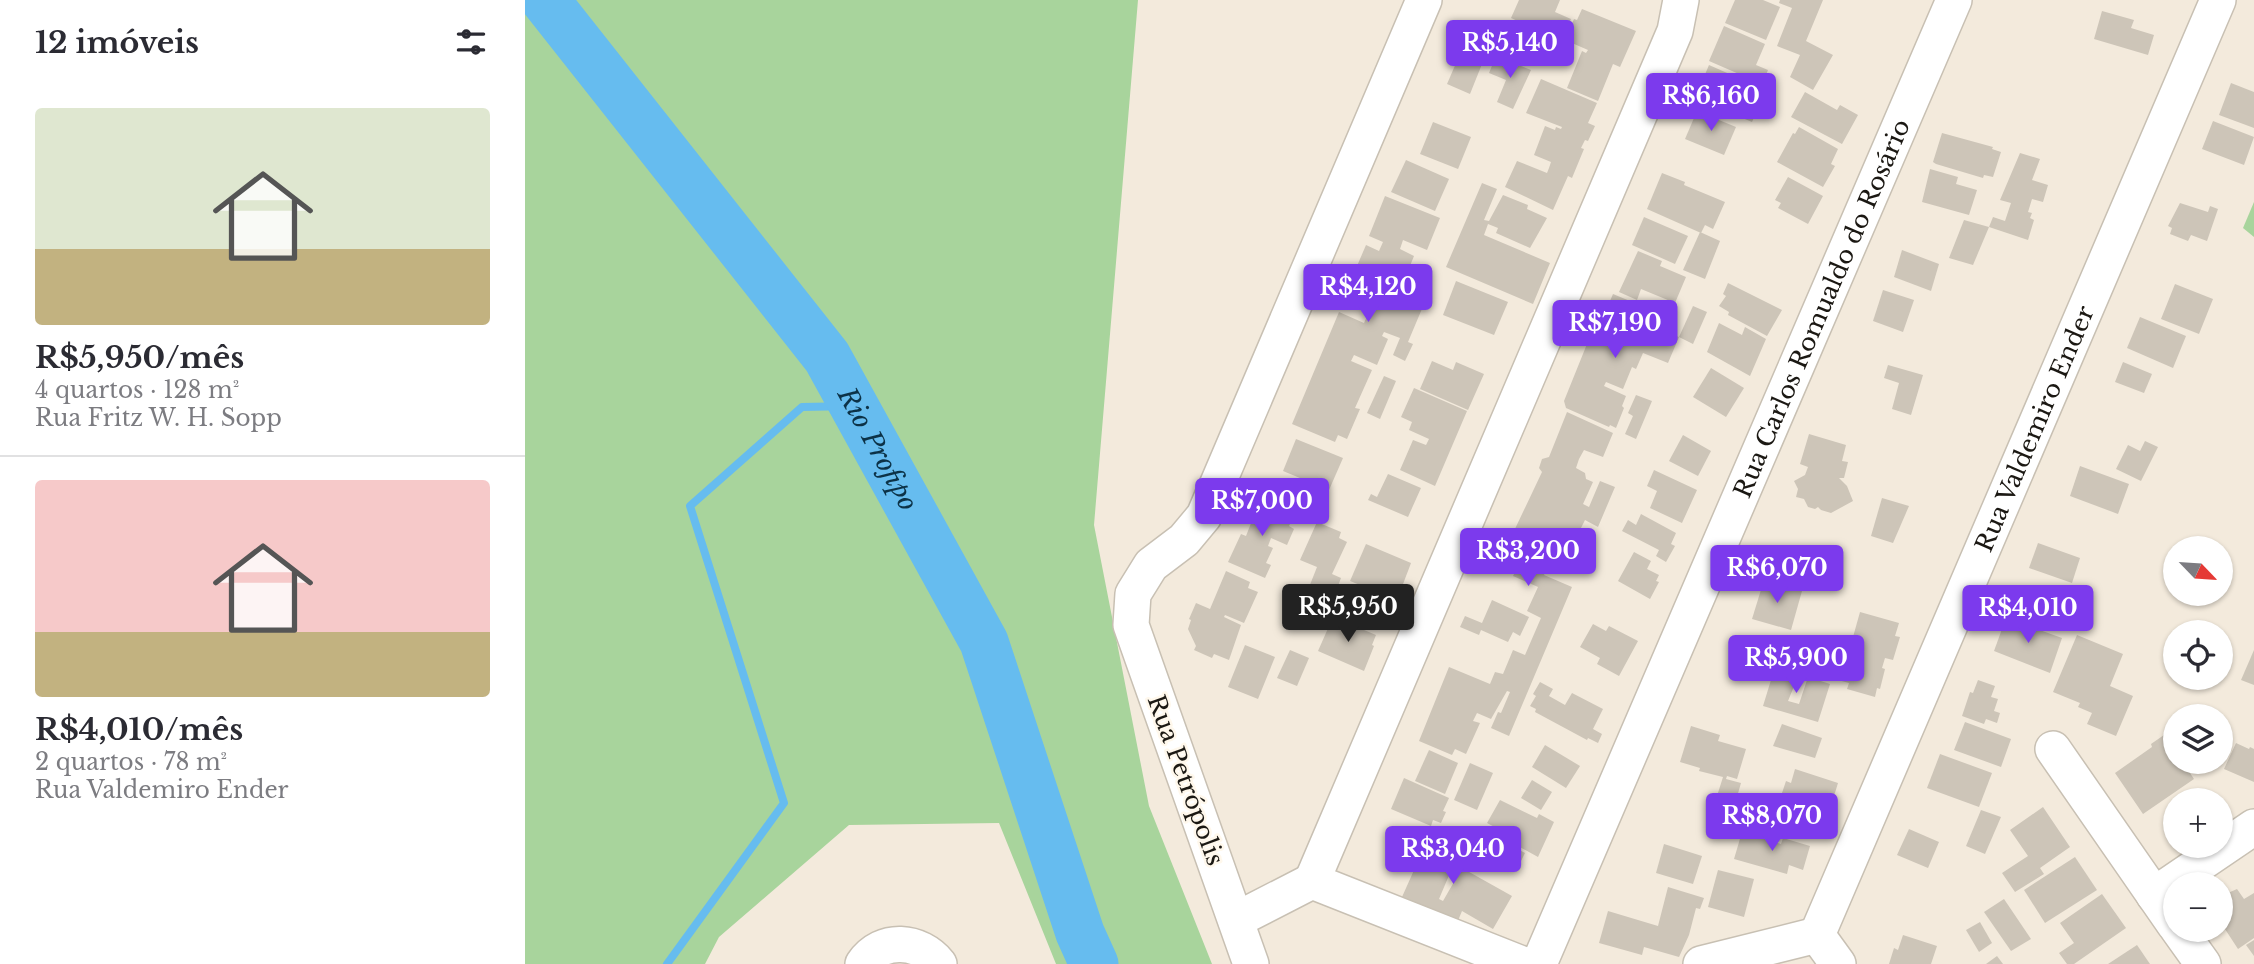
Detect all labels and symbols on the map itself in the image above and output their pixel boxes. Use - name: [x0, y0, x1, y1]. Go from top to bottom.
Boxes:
- pin: R$5,140: [1445, 20, 1575, 80]
- pin: R$6,160: [1646, 74, 1776, 133]
- street label: Rua Carlos Romualdo do Rosário: [1727, 115, 1916, 502]
- pin: R$4,120: [1303, 264, 1433, 324]
- pin: R$7,190: [1550, 300, 1680, 360]
- street label: Rua Valdemiro Ender: [1969, 301, 2100, 556]
- water label: Rio Profipo: [830, 381, 925, 516]
- pin: R$7,000: [1197, 478, 1327, 538]
- pin: R$3,200: [1463, 528, 1593, 588]
- north arrow: [2163, 536, 2233, 606]
- pin: R$6,070: [1712, 546, 1842, 605]
- pin: R$5,950: [1283, 584, 1413, 644]
- pin: R$4,010: [1963, 586, 2093, 645]
- pin: R$5,900: [1731, 636, 1861, 695]
- street label: Rua Petrópolis: [1142, 691, 1230, 869]
- pin: R$8,070: [1707, 794, 1837, 853]
- pin: R$3,040: [1388, 826, 1518, 886]

